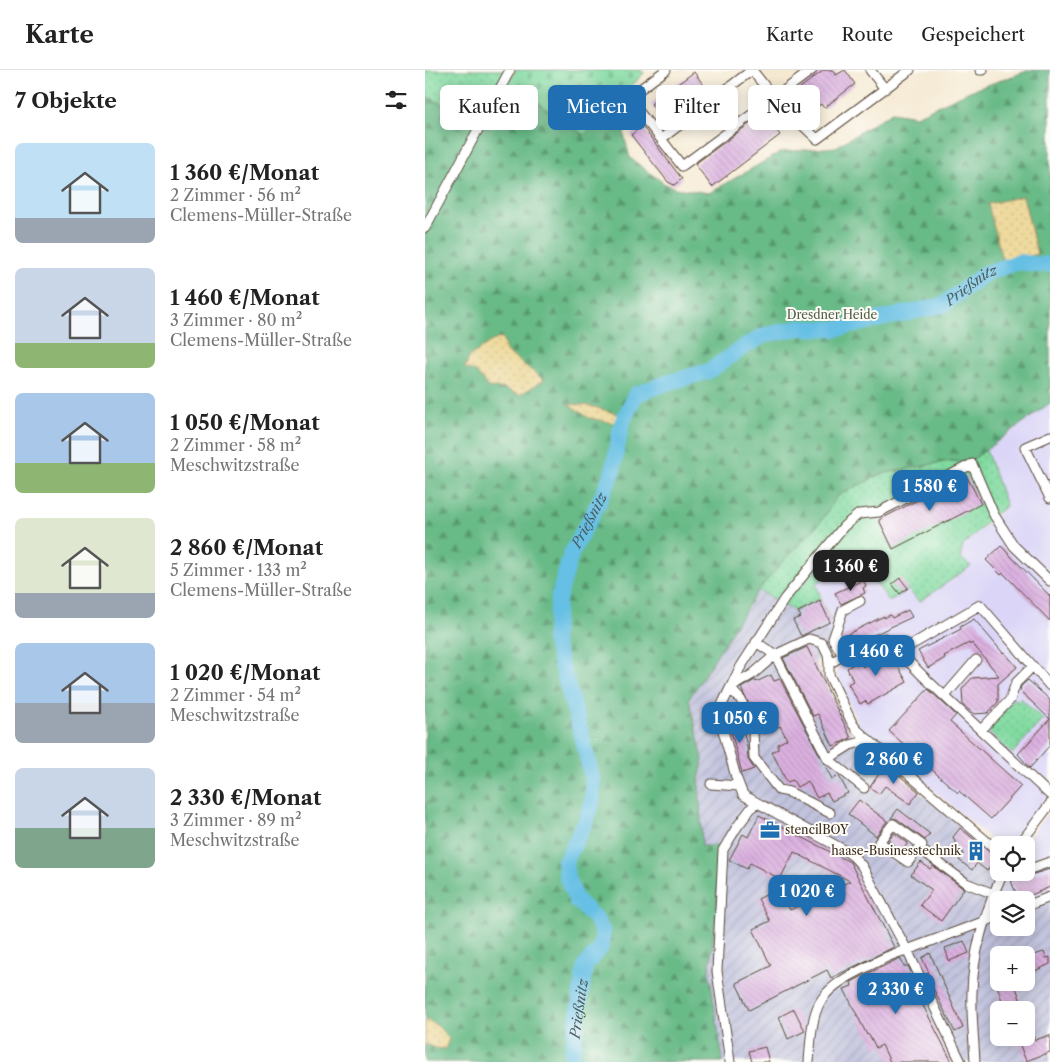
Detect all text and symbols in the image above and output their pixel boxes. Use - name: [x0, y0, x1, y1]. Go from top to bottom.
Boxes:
- text: Karte: [25, 20, 94, 49]
- text: Karte: [766, 24, 814, 46]
- text: Route: [842, 24, 893, 46]
- text: Gespeichert: [921, 24, 1025, 46]
- chip: Kaufen: [440, 85, 538, 130]
- chip: Mieten: [548, 85, 646, 130]
- chip: Filter: [656, 85, 738, 130]
- chip: Neu: [748, 85, 820, 130]
- icon: filters: [382, 86, 410, 114]
- text: 7 Objekte: [15, 88, 117, 113]
- text: 1 360 €/Monat: [170, 160, 319, 185]
- icon: home: [55, 163, 115, 223]
- text: 2 Zimmer · 56 m²: [170, 185, 301, 205]
- text: Clemens-Müller-Straße: [170, 205, 352, 225]
- water label: Prießnitz: [941, 260, 1001, 310]
- text: 1 460 €/Monat: [170, 285, 320, 310]
- icon: home: [55, 288, 115, 348]
- park label: Dresdner Heide: [787, 307, 878, 322]
- text: 3 Zimmer · 80 m²: [170, 310, 302, 330]
- text: Clemens-Müller-Straße: [170, 330, 352, 350]
- text: 1 050 €/Monat: [170, 410, 320, 435]
- icon: home: [55, 413, 115, 473]
- text: 2 Zimmer · 58 m²: [170, 435, 301, 455]
- text: Meschwitzstraße: [170, 455, 299, 475]
- pin: 1 580 €: [884, 470, 976, 512]
- text: 1 580 €: [903, 476, 957, 496]
- water label: Prießnitz: [567, 488, 612, 552]
- text: 2 860 €/Monat: [170, 535, 323, 560]
- icon: home: [55, 538, 115, 598]
- pin: 1 360 €: [805, 550, 897, 592]
- text: 1 360 €: [824, 556, 878, 576]
- text: 5 Zimmer · 133 m²: [170, 560, 307, 580]
- text: Clemens-Müller-Straße: [170, 580, 352, 600]
- pin: 1 460 €: [830, 634, 922, 677]
- text: 1 460 €: [849, 641, 903, 661]
- text: 1 020 €/Monat: [170, 660, 321, 685]
- icon: home: [55, 663, 115, 723]
- text: 2 Zimmer · 54 m²: [170, 685, 301, 705]
- pin: 1 050 €: [694, 702, 786, 744]
- text: Meschwitzstraße: [170, 705, 299, 725]
- text: 1 050 €: [713, 708, 767, 728]
- pin: 2 860 €: [848, 742, 940, 785]
- text: 2 860 €: [865, 749, 923, 769]
- text: 2 330 €/Monat: [170, 785, 321, 810]
- icon: home: [55, 788, 115, 848]
- text: 3 Zimmer · 89 m²: [170, 810, 302, 830]
- office icon: stencilBOY: [759, 819, 781, 841]
- place label: stencilBOY: [785, 822, 849, 837]
- text: Meschwitzstraße: [170, 830, 299, 850]
- map controls: [990, 836, 1035, 1046]
- button: locate: [990, 836, 1035, 881]
- building icon: haase-Businesstechnik: [965, 840, 987, 862]
- place label: haase-Businesstechnik: [831, 843, 962, 858]
- pin: 1 020 €: [761, 874, 853, 917]
- text: 1 020 €: [779, 881, 835, 901]
- button: layers: [990, 891, 1035, 936]
- button: +: [990, 946, 1035, 991]
- pin: 2 330 €: [850, 972, 942, 1015]
- water label: Prießnitz: [565, 976, 592, 1040]
- text: 2 330 €: [868, 979, 924, 999]
- button: −: [990, 1001, 1035, 1046]

